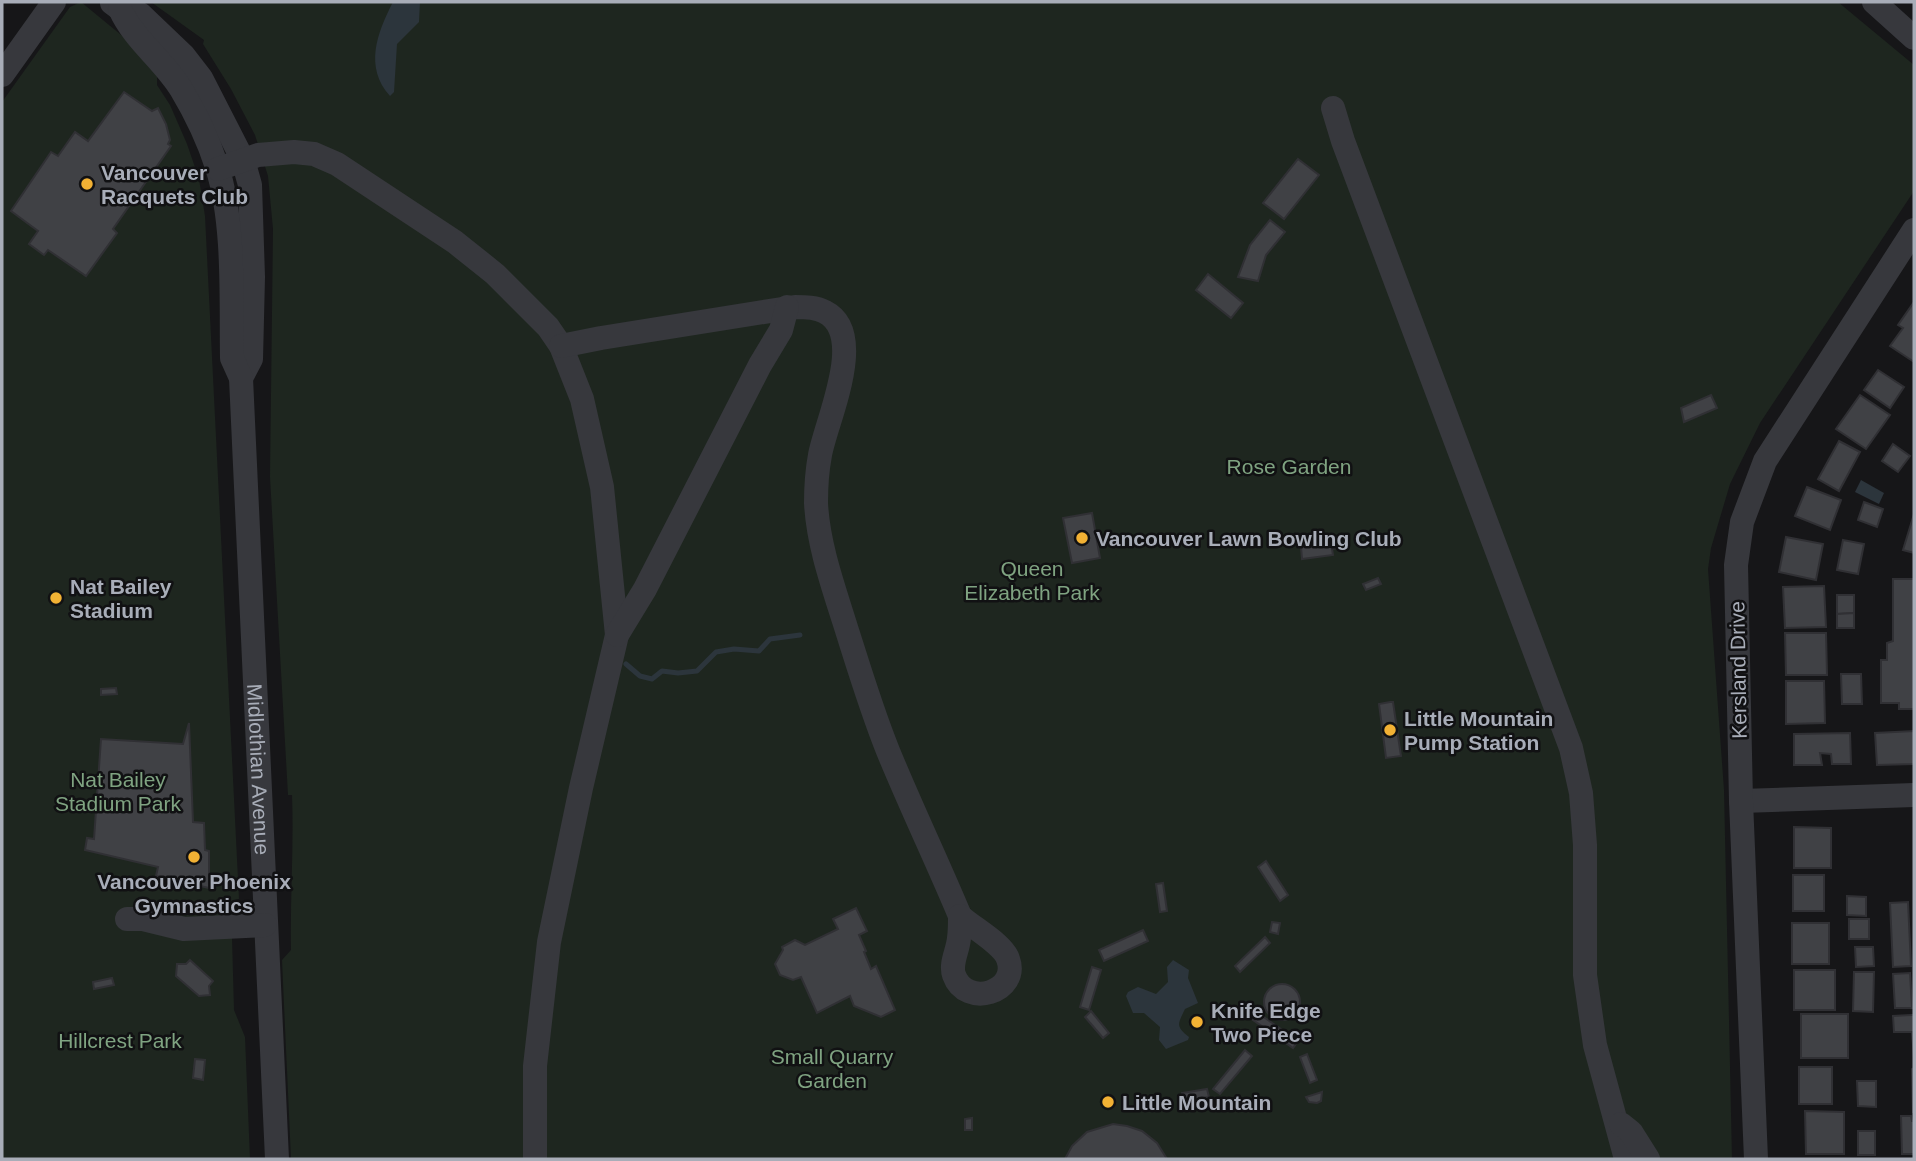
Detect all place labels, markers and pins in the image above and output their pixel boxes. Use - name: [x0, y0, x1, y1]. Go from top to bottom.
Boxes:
- place label: Vancouver Racquets Club: [101, 161, 248, 208]
- marker: Vancouver Racquets Club: [79, 176, 95, 192]
- place label: Vancouver Lawn Bowling Club: [1096, 527, 1402, 550]
- marker: Vancouver Lawn Bowling Club: [1074, 530, 1090, 546]
- place label: Nat Bailey Stadium: [70, 575, 172, 622]
- marker: Nat Bailey Stadium: [48, 590, 64, 606]
- place label: Little Mountain Pump Station: [1404, 707, 1553, 754]
- marker: Little Mountain Pump Station: [1382, 722, 1398, 738]
- marker: Vancouver Phoenix Gymnastics: [186, 849, 202, 865]
- place label: Vancouver Phoenix Gymnastics: [97, 870, 291, 917]
- place label: Knife Edge Two Piece: [1211, 999, 1321, 1046]
- marker: Knife Edge Two Piece: [1189, 1014, 1205, 1030]
- place label: Little Mountain: [1122, 1091, 1271, 1114]
- marker: Little Mountain: [1100, 1094, 1116, 1110]

